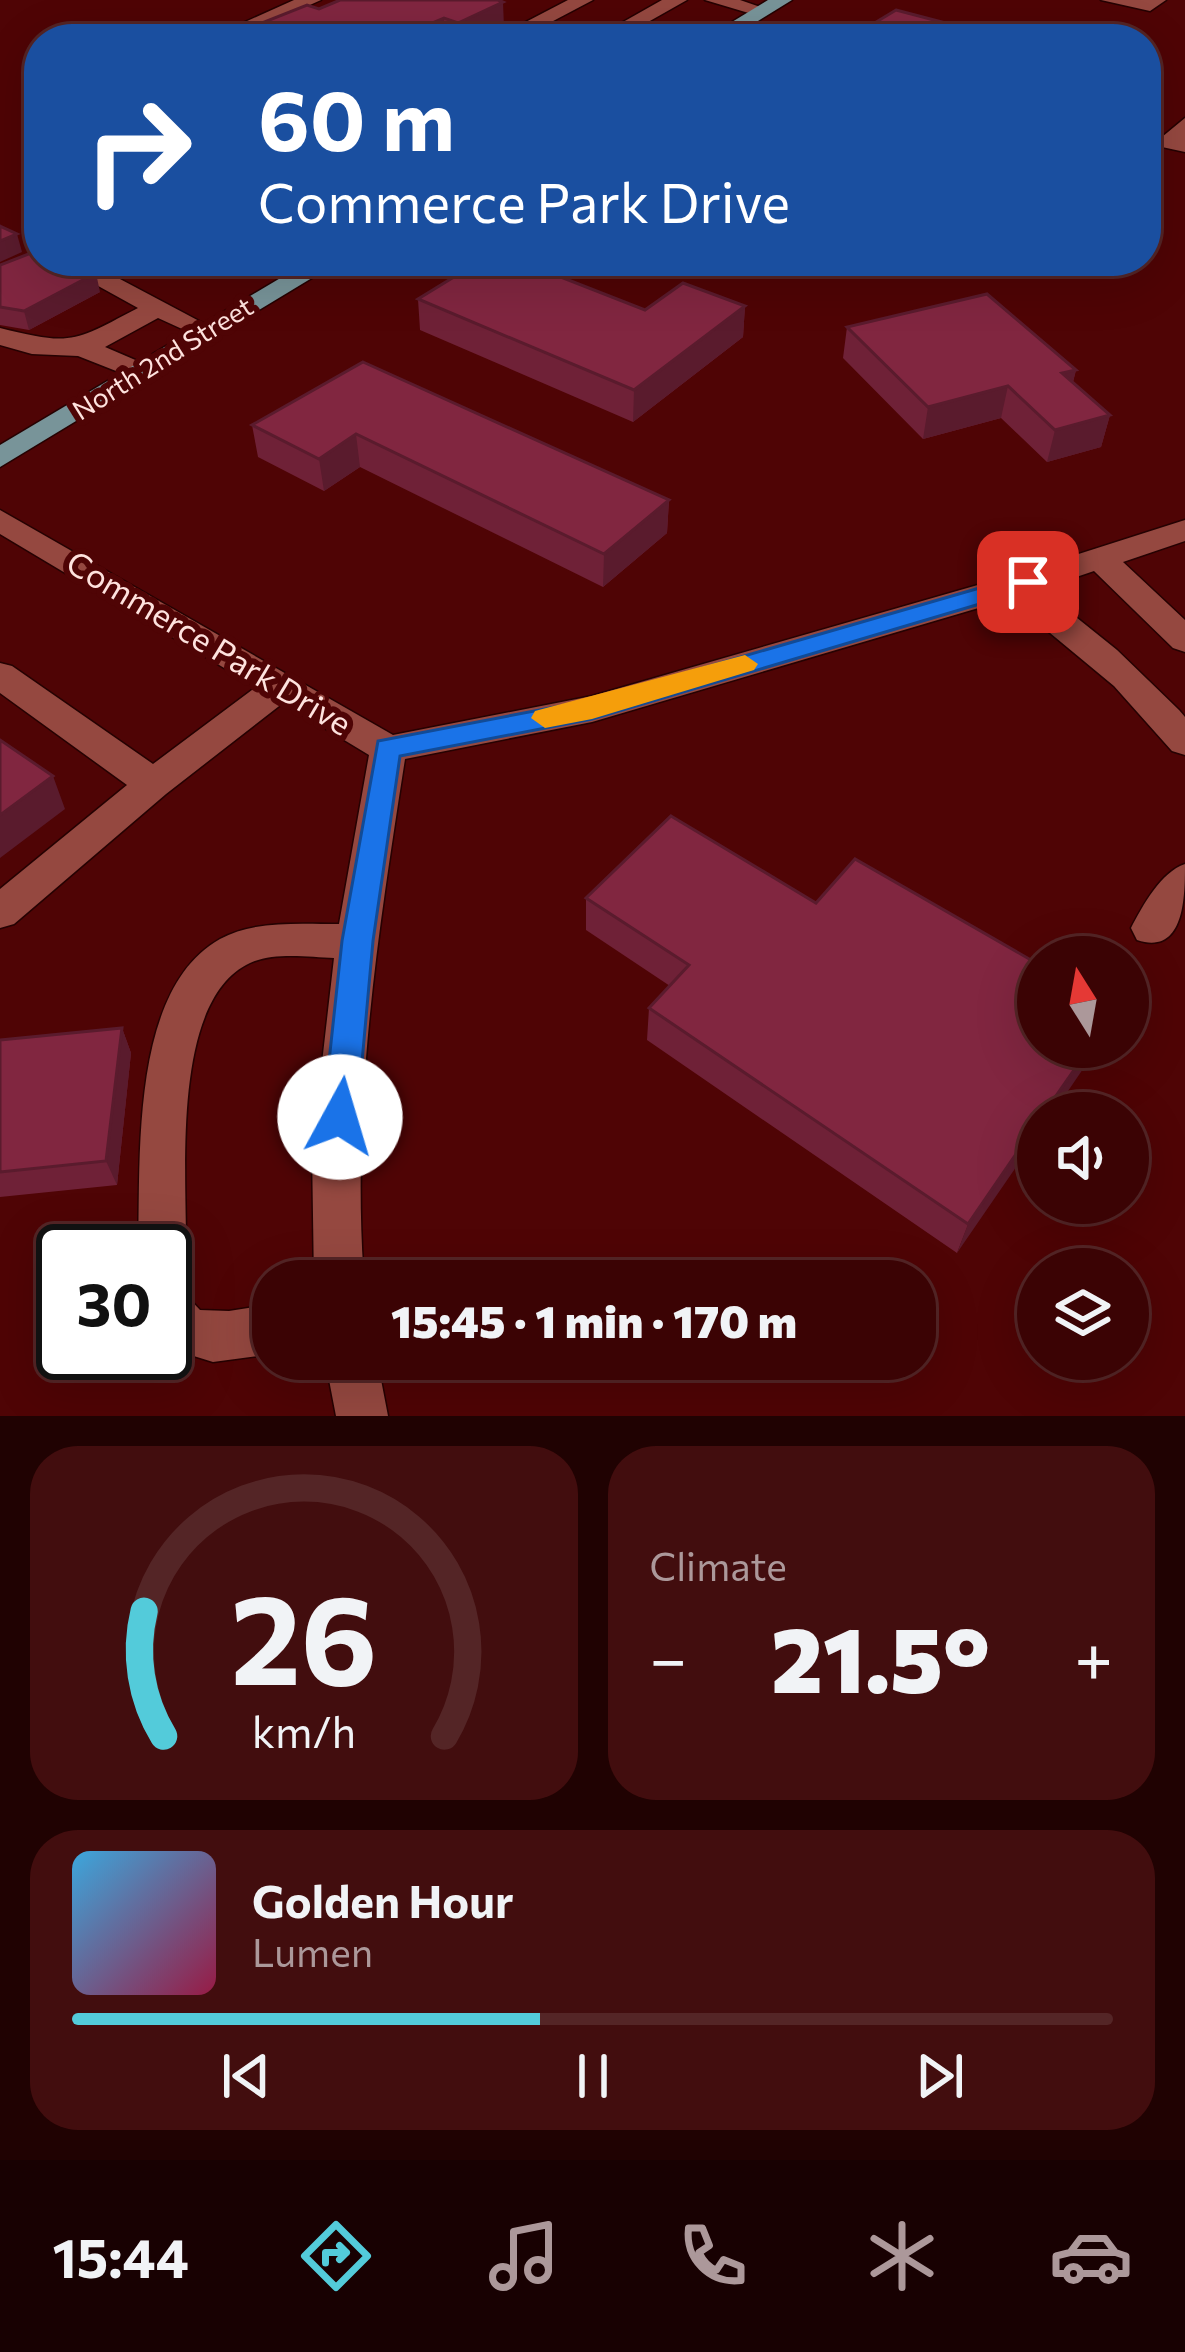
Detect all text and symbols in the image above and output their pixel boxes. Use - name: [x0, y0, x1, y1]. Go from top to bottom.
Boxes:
- text: 60 m: [258, 66, 455, 168]
- icon: right: [60, 72, 216, 228]
- text: Commerce Park Drive: [258, 168, 790, 234]
- street label: North 2nd Street: [66, 289, 259, 426]
- pin: [977, 531, 1079, 633]
- street label: Commerce Park Drive: [60, 540, 360, 743]
- icon: arrive: [995, 549, 1061, 615]
- north arrow: [1017, 936, 1149, 1068]
- map controls: [1017, 936, 1149, 1380]
- position arrow: [277, 1054, 403, 1180]
- button: sound: [1017, 1092, 1149, 1224]
- speed limit sign: 30: [36, 1224, 192, 1380]
- button: layers: [1017, 1248, 1149, 1380]
- text: 15:45 · 1 min · 170 m: [391, 1292, 797, 1347]
- text: Climate: [650, 1541, 787, 1589]
- text: 26: [230, 1558, 377, 1711]
- text: 21.5°: [771, 1601, 990, 1712]
- text: −: [650, 1616, 687, 1697]
- text: +: [1074, 1616, 1113, 1697]
- text: km/h: [252, 1704, 356, 1757]
- text: Golden Hour: [252, 1872, 513, 1927]
- text: Lumen: [252, 1927, 373, 1975]
- icon: previous: [213, 2043, 279, 2109]
- icon: pause: [560, 2043, 626, 2109]
- icon: next: [907, 2043, 973, 2109]
- icon: directions: [294, 2214, 378, 2298]
- icon: music: [482, 2214, 566, 2298]
- icon: phone: [671, 2214, 755, 2298]
- icon: climate: [860, 2214, 944, 2298]
- icon: car: [1049, 2214, 1133, 2298]
- text: 15:44: [52, 2223, 189, 2289]

